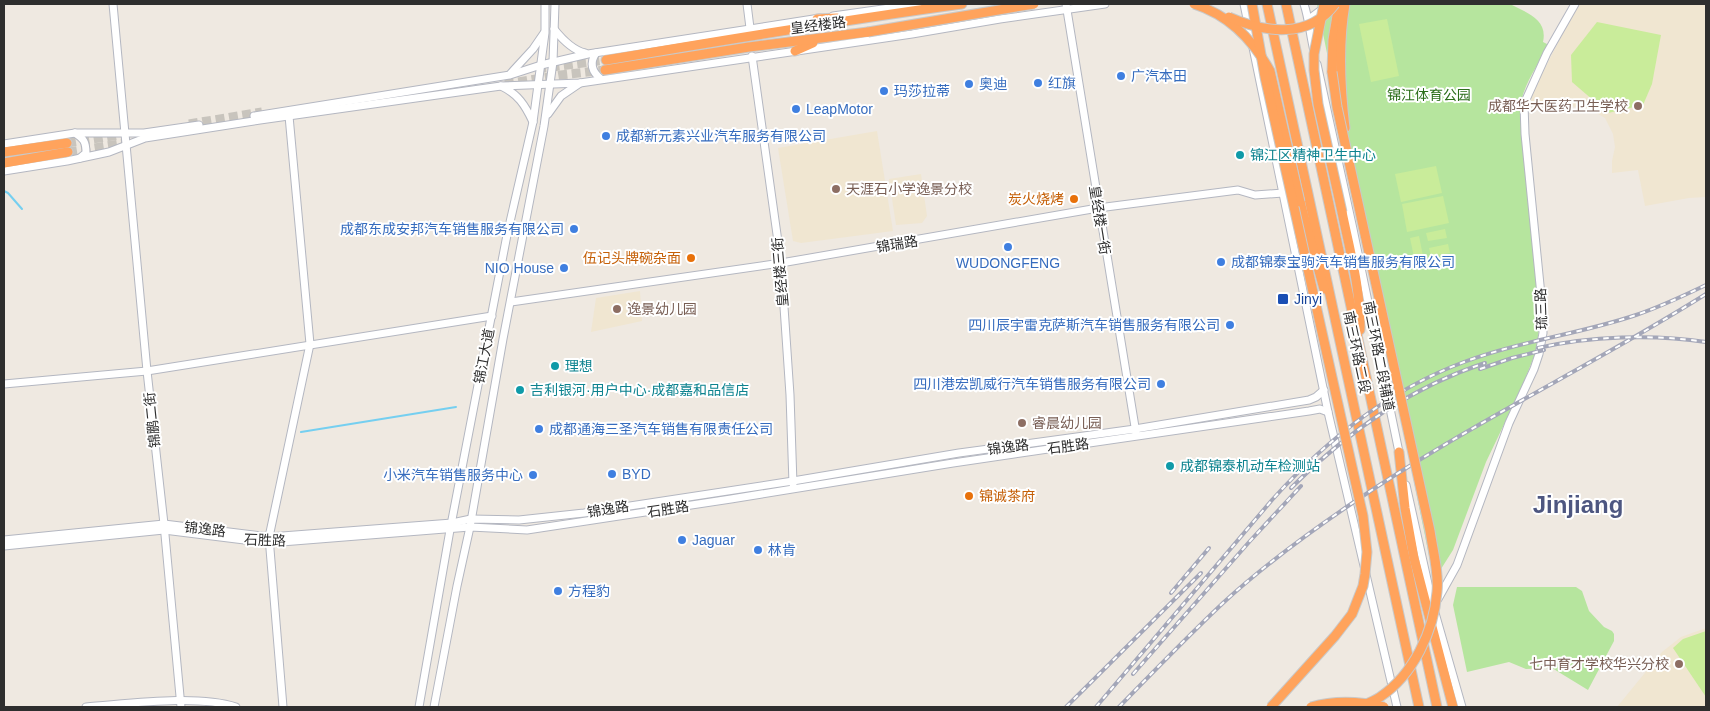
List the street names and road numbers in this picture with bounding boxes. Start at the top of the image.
street label: 皇经楼路 [789,14,847,36]
street label: 皇经楼一街 [1087,184,1113,256]
street label: 锦瑞路 [875,233,919,255]
street label: 皇经楼三街 [769,236,791,308]
street label: 琉三路 [1532,288,1550,330]
street label: 南三环路二段辅道 [1360,300,1398,412]
street label: 南三环路二段 [1340,309,1374,395]
street label: 锦江大道 [471,327,497,385]
street label: 锦鹏二街 [141,391,163,449]
street label: 石胜路 [1046,435,1090,457]
street label: 锦逸路 [986,437,1030,457]
street label: 锦逸路 [586,498,630,520]
street label: 石胜路 [646,498,690,520]
street label: 锦逸路 [183,519,227,539]
street label: 石胜路 [244,531,286,549]

